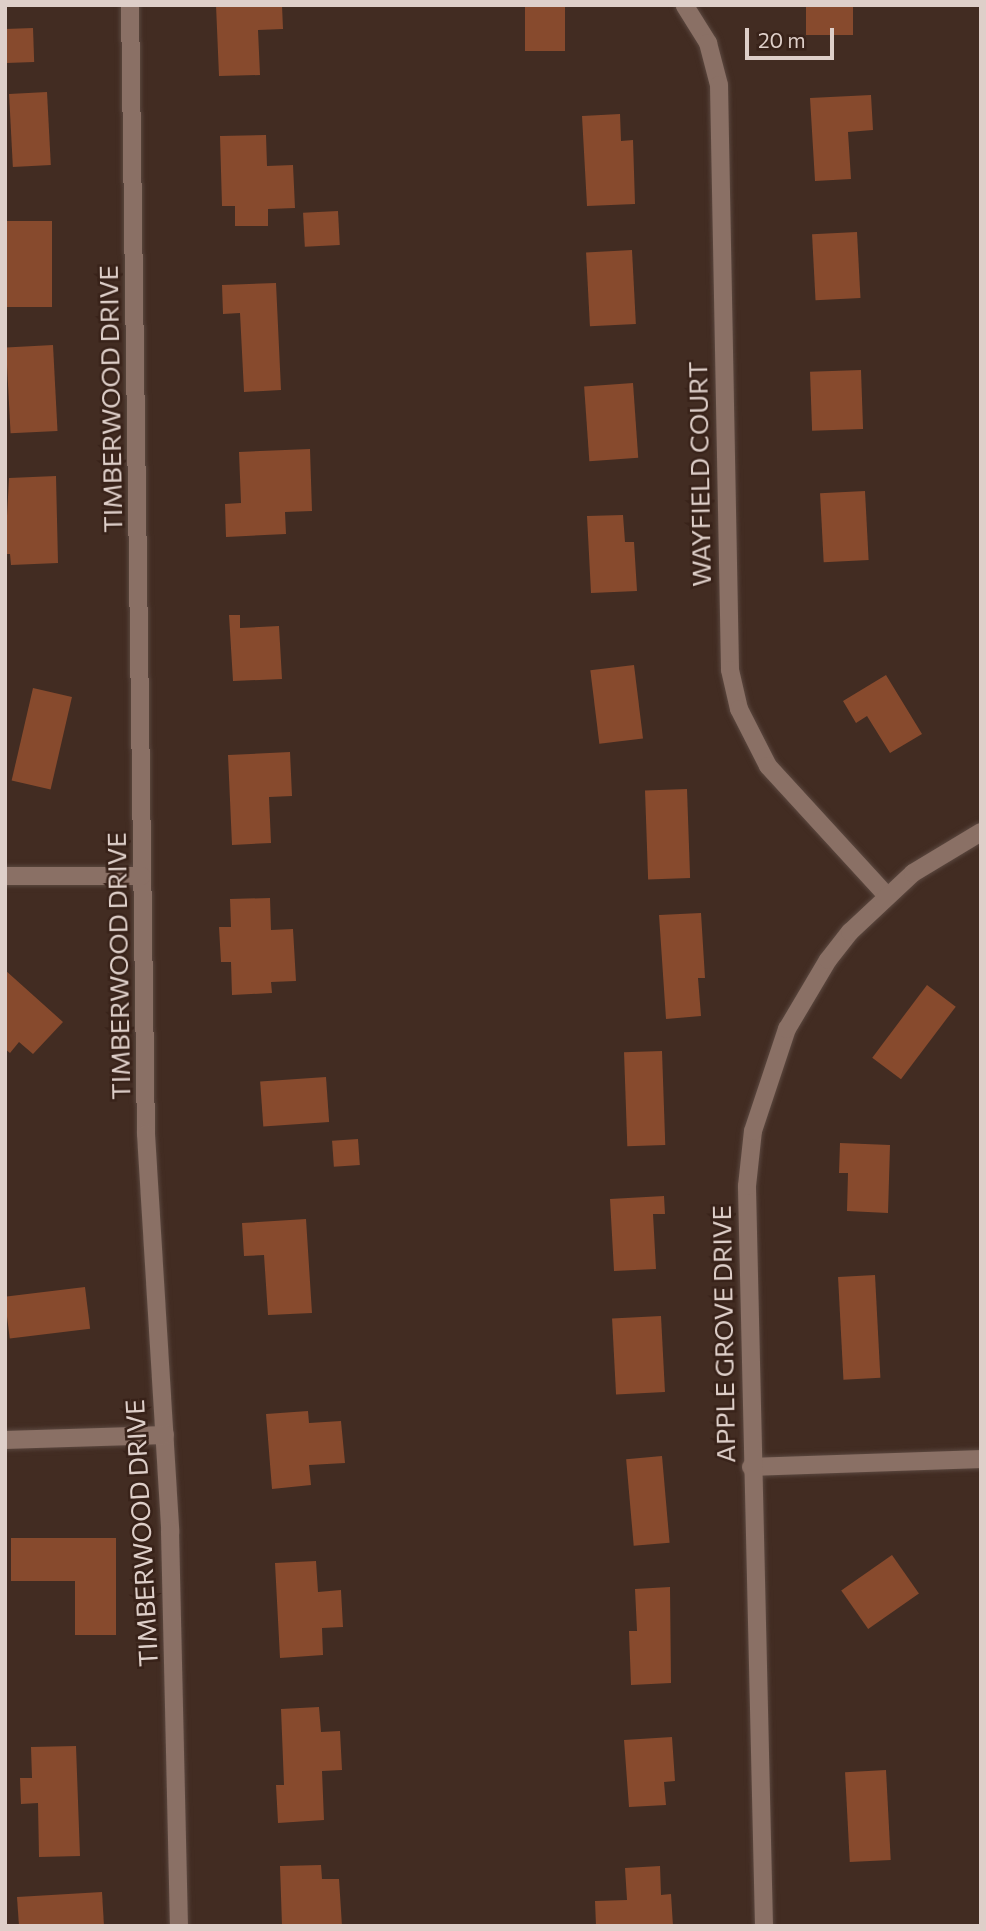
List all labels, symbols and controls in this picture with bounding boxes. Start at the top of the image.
scale bar [748,14,837,58]
text: 20 m [758,27,806,52]
street label: TIMBERWOOD DRIVE [92,265,128,533]
street label: WAYFIELD COURT [681,361,717,587]
street label: TIMBERWOOD DRIVE [100,832,136,1100]
street label: APPLE GROVE DRIVE [705,1205,741,1463]
street label: TIMBERWOOD DRIVE [118,1399,164,1667]

